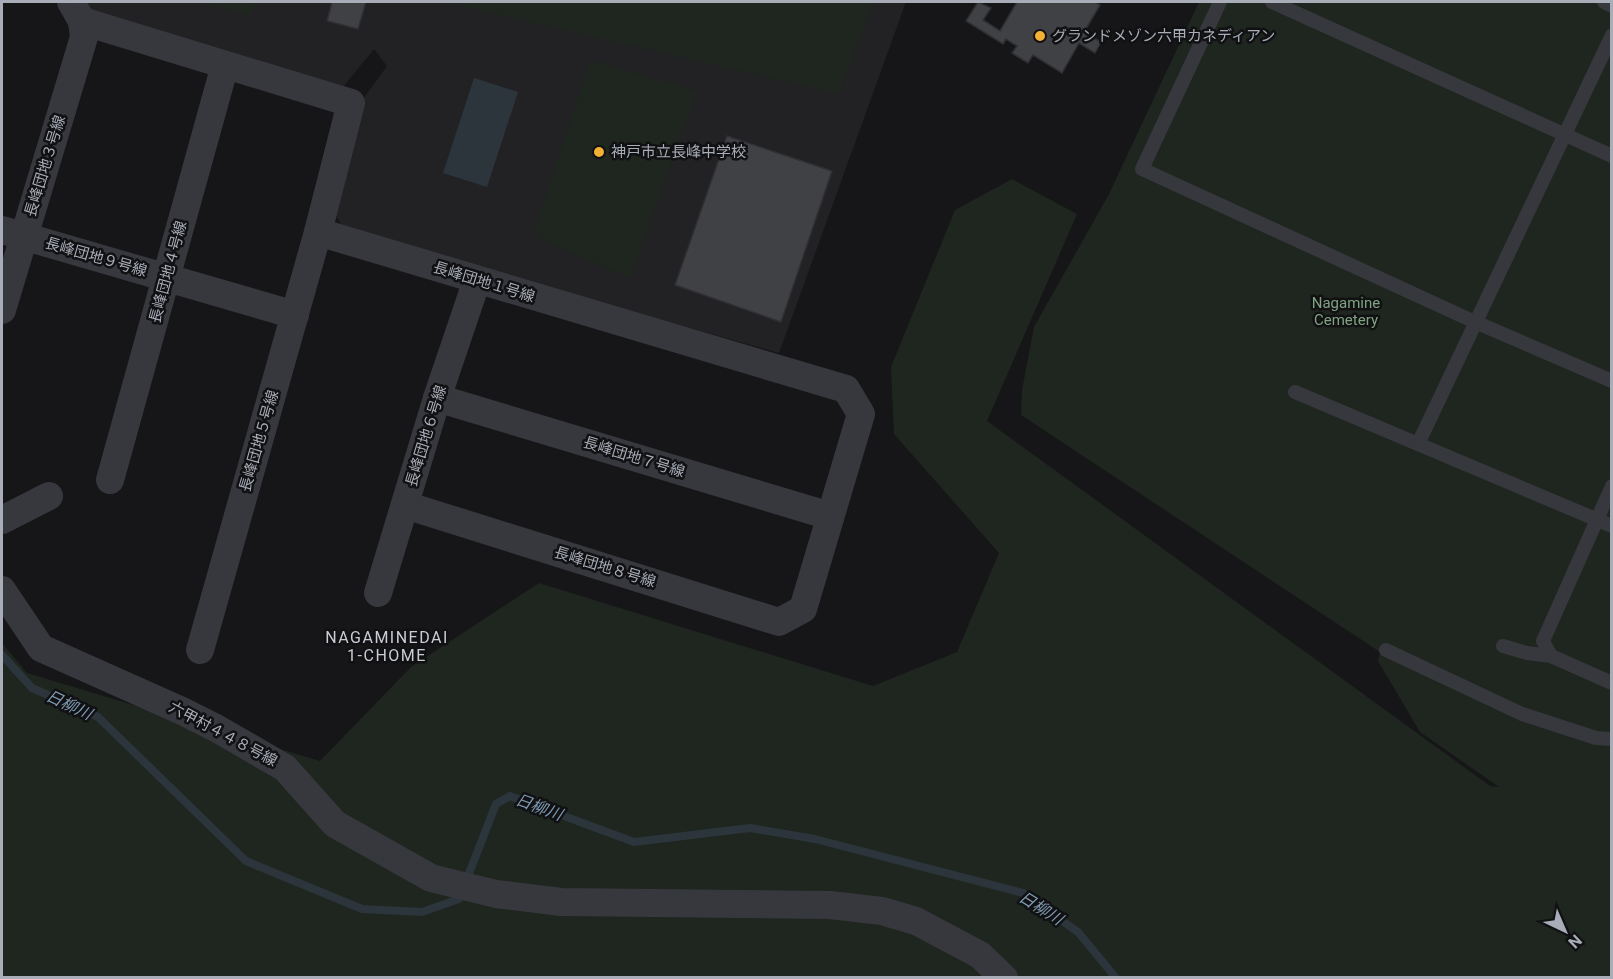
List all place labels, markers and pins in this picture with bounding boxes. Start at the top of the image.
place label: グランドメゾン六甲カネディアン [1052,27,1275,45]
marker: グランドメゾン六甲カネディアン [1033,29,1047,43]
place label: 神戸市立長峰中学校 [611,143,746,161]
marker: 神戸市立長峰中学校 [592,145,606,159]

